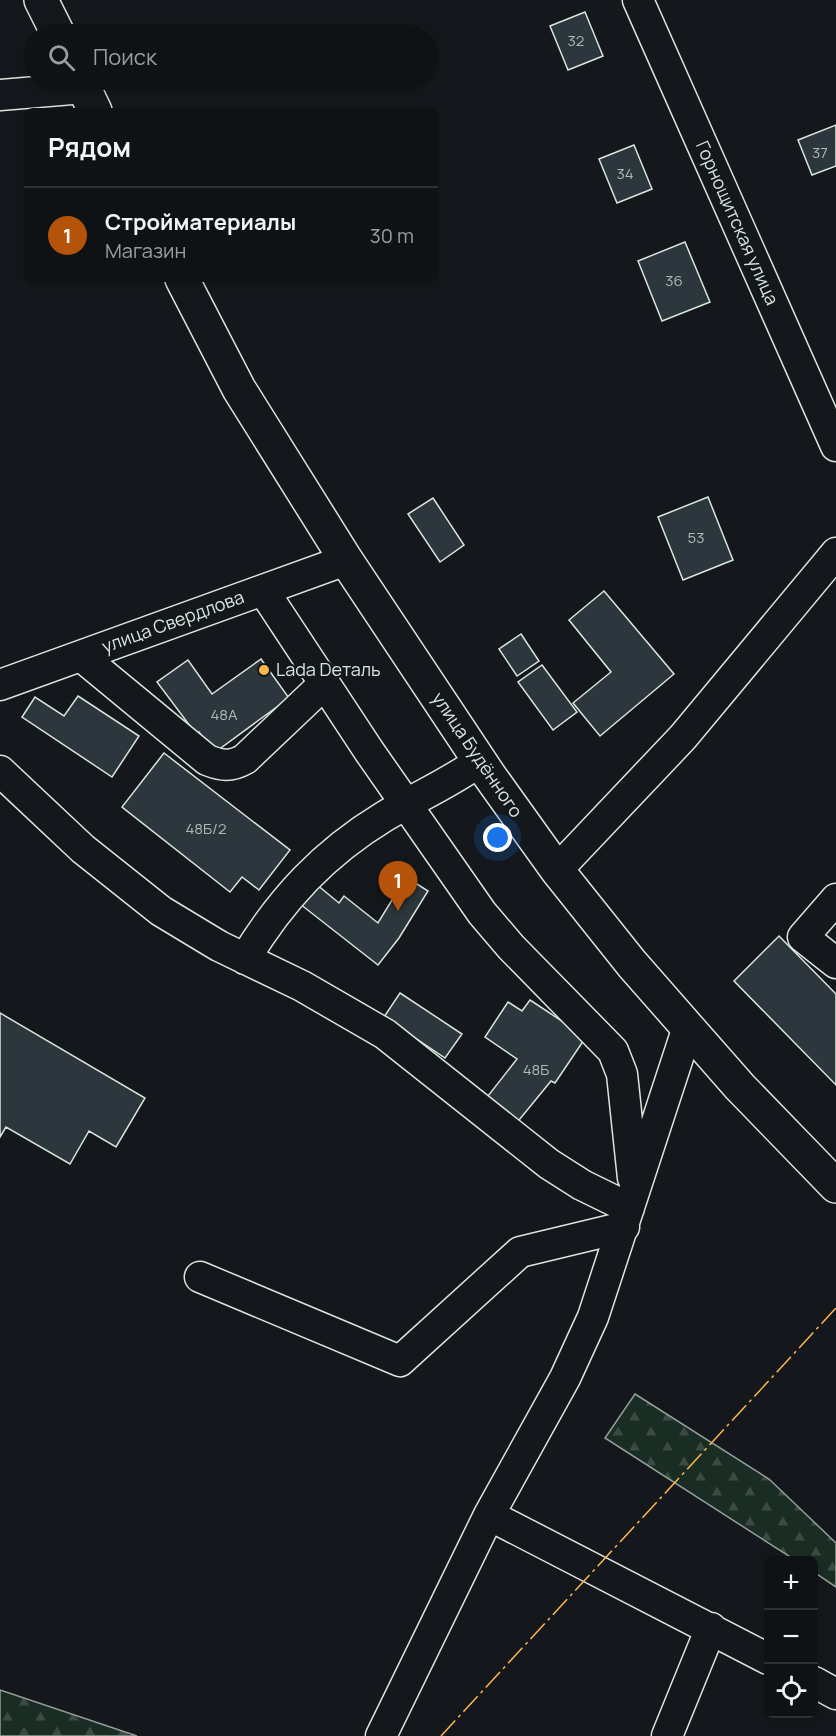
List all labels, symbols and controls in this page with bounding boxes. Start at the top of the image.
search box [24,24,438,90]
house number: 32 [568,30,584,51]
icon: search [45,41,78,74]
text: Поиск [93,42,157,72]
text: Рядом [48,129,131,165]
street label: Горнощитская улица [691,137,785,308]
house number: 37 [812,142,828,163]
house number: 34 [616,163,634,184]
text: Стройматериалы [105,207,296,237]
text: 1 [63,222,72,249]
text: 30 m [370,222,414,249]
text: Магазин [105,237,186,264]
house number: 36 [665,270,683,291]
house number: 53 [688,527,704,548]
street label: улица Свердлова [98,584,247,658]
place label: Lada Dеталь [276,657,381,681]
marker: Lada Dеталь [257,663,271,677]
street label: улица Будённого [427,687,529,822]
house number: 48А [210,704,238,725]
house number: 48Б/2 [186,818,226,839]
your location [483,823,512,852]
pin: 1 [378,862,418,911]
house number: 48Б [523,1059,549,1080]
map controls [764,1556,818,1718]
button: + [764,1556,818,1610]
button: − [764,1610,818,1664]
button: locate [764,1664,818,1718]

